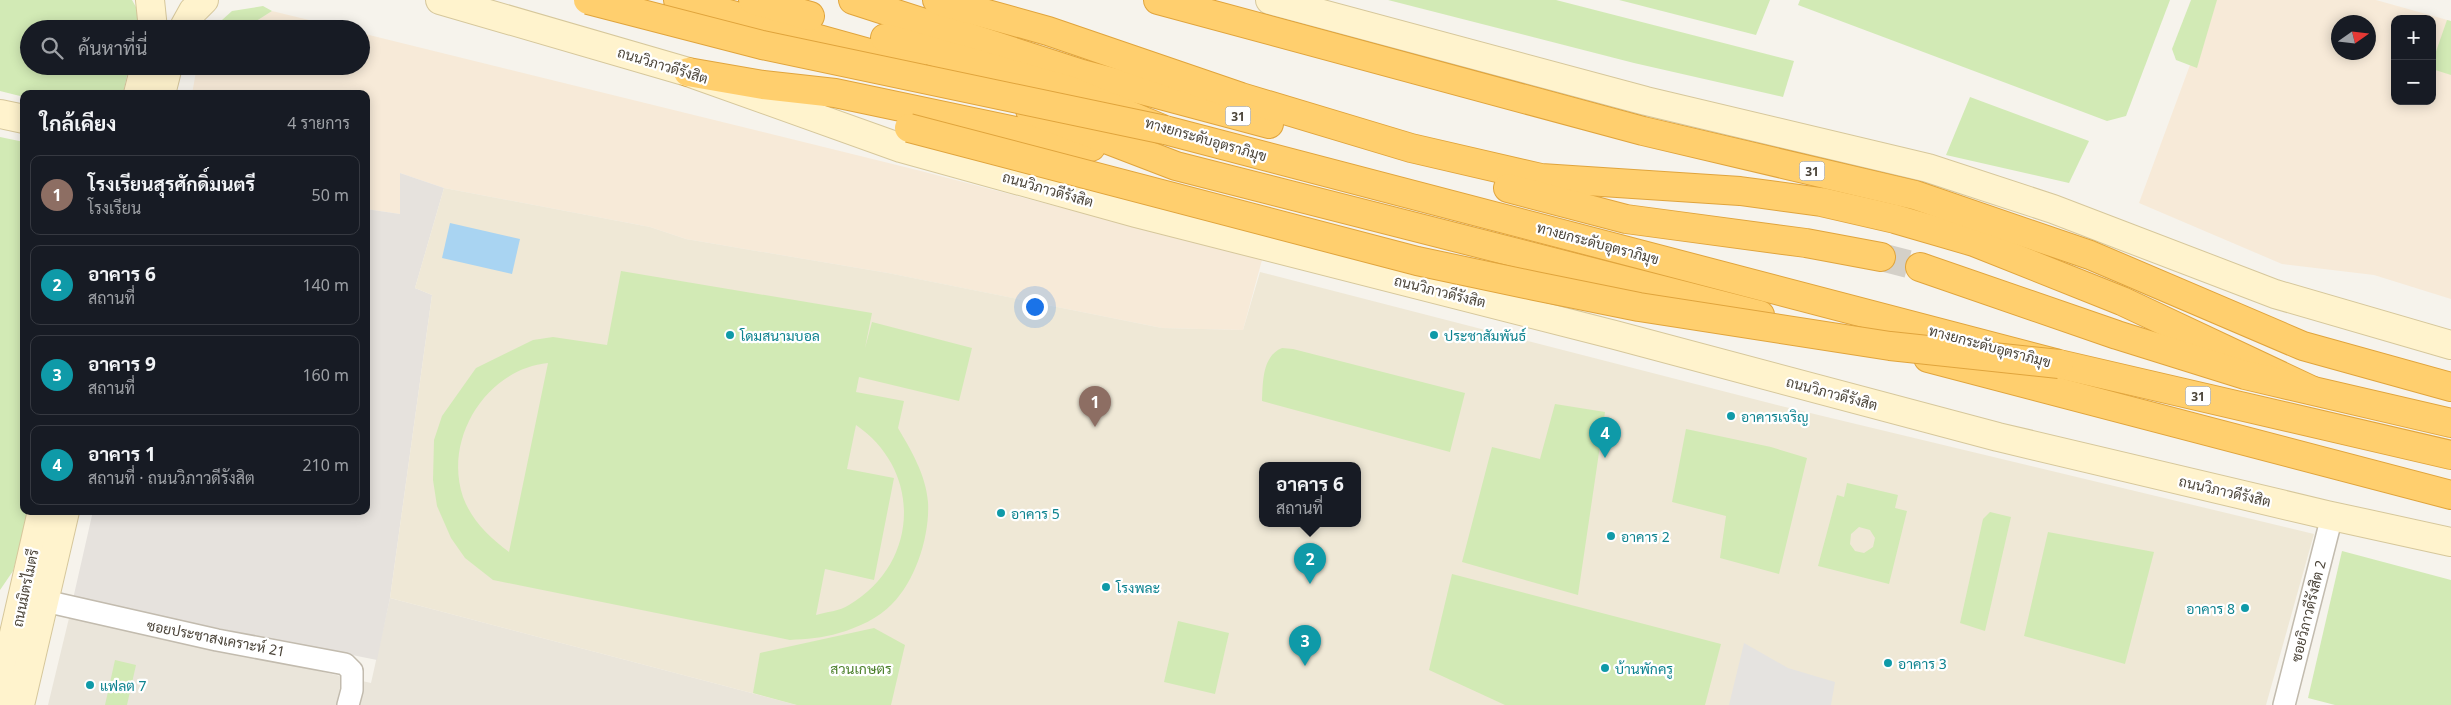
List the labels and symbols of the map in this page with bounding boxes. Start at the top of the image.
north arrow [2331,15,2376,60]
street label: ถนนวิภาวดีรังสิต [615,42,711,88]
road number: 31 [1226,106,1250,125]
street label: ทางยกระดับอุตราภิมุข [1143,113,1269,166]
road number: 31 [1800,162,1824,180]
street label: ถนนวิภาวดีรังสิต [1000,167,1096,211]
street label: ทางยกระดับอุตราภิมุข [1535,218,1661,269]
street label: ถนนวิภาวดีรังสิต [1392,270,1488,312]
your location [1022,294,1048,320]
street label: ทางยกระดับอุตราภิมุข [1927,321,2053,372]
place label: โดมสนามบอล [739,326,820,345]
place label: ประชาสัมพันธ์ [1444,326,1526,345]
marker: โดมสนามบอล [724,329,736,341]
marker: ประชาสัมพันธ์ [1428,329,1440,341]
street label: ถนนวิภาวดีรังสิต [1784,372,1880,414]
pin: 1 [1079,386,1111,427]
road number: 31 [2186,386,2210,406]
place label: อาคารเจริญ [1741,407,1809,426]
marker: อาคารเจริญ [1725,410,1737,422]
pin: 4 [1589,417,1621,458]
street label: ถนนวิภาวดีรังสิต [2177,471,2273,511]
place label: อาคาร 5 [1011,504,1060,523]
marker: อาคาร 5 [995,507,1007,519]
place label: อาคาร 2 [1621,527,1670,546]
marker: อาคาร 2 [1605,530,1617,542]
pin: 2 [1294,543,1326,584]
street label: ถนนมิตรไมตรี [7,547,43,629]
street label: ซอยวิภาวดีรังสิต 2 [2286,558,2330,664]
place label: โรงพละ [1115,578,1160,597]
marker: โรงพละ [1100,581,1112,593]
place label: อาคาร 8 [2186,599,2235,618]
marker: อาคาร 8 [2239,602,2251,614]
street label: ซอยประชาสงเคราะห์ 21 [145,615,287,661]
pin: 3 [1289,625,1321,666]
place label: อาคาร 3 [1898,654,1947,673]
marker: อาคาร 3 [1882,657,1894,669]
park label: สวนเกษตร [830,659,892,678]
place label: บ้านพักครู [1615,659,1673,679]
marker: บ้านพักครู [1599,662,1611,674]
place label: แฟลต 7 [100,676,146,695]
marker: แฟลต 7 [84,679,96,691]

